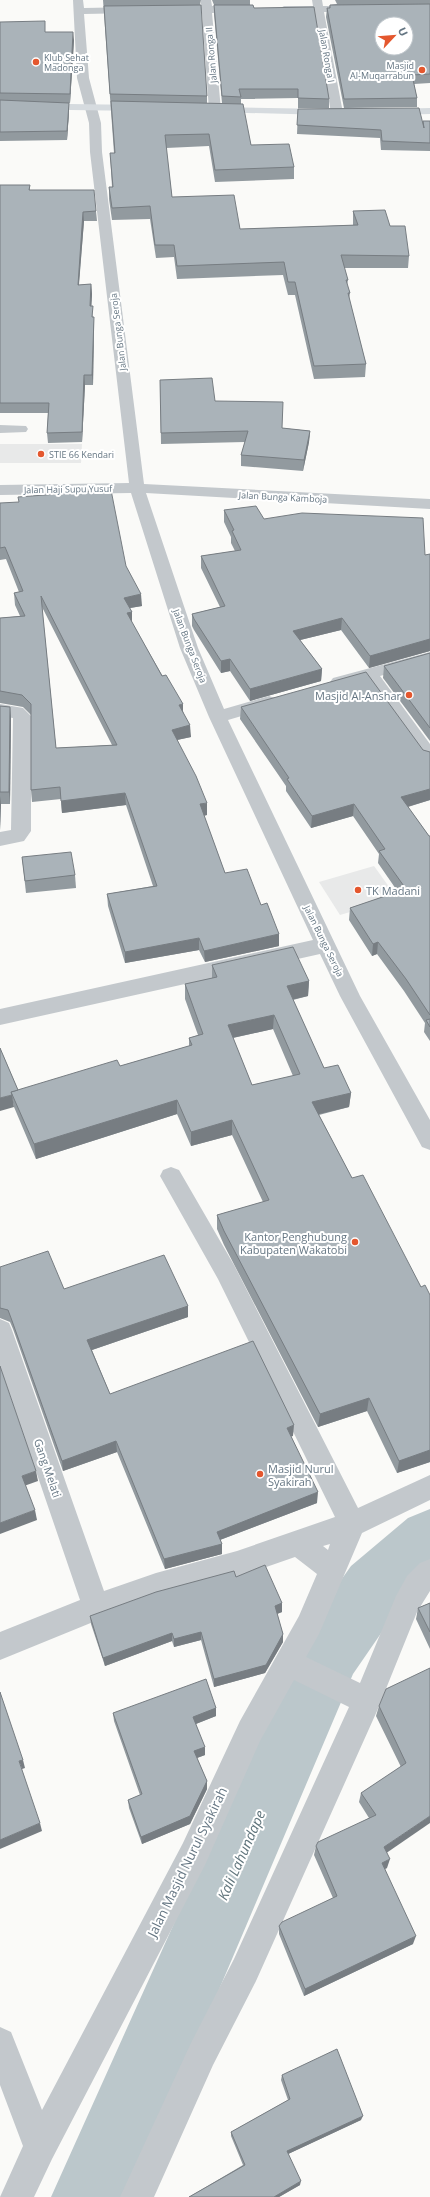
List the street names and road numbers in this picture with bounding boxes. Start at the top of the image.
street label: Jalan Ronga II [202,26,220,85]
street label: Jalan Ronga I [316,27,338,84]
street label: Jalan Bunga Seroja [107,293,129,372]
street label: Jalan Haji Supu Yusuf [23,482,113,496]
street label: Jalan Bunga Kamboja [237,488,328,506]
street label: Jalan Bunga Seroja [170,606,210,685]
street label: Jalan Bunga Seroja [301,902,347,979]
street label: Gang Melati [31,1437,65,1499]
street label: Jalan Masjid Nurul Syakirah [142,1784,231,1942]

